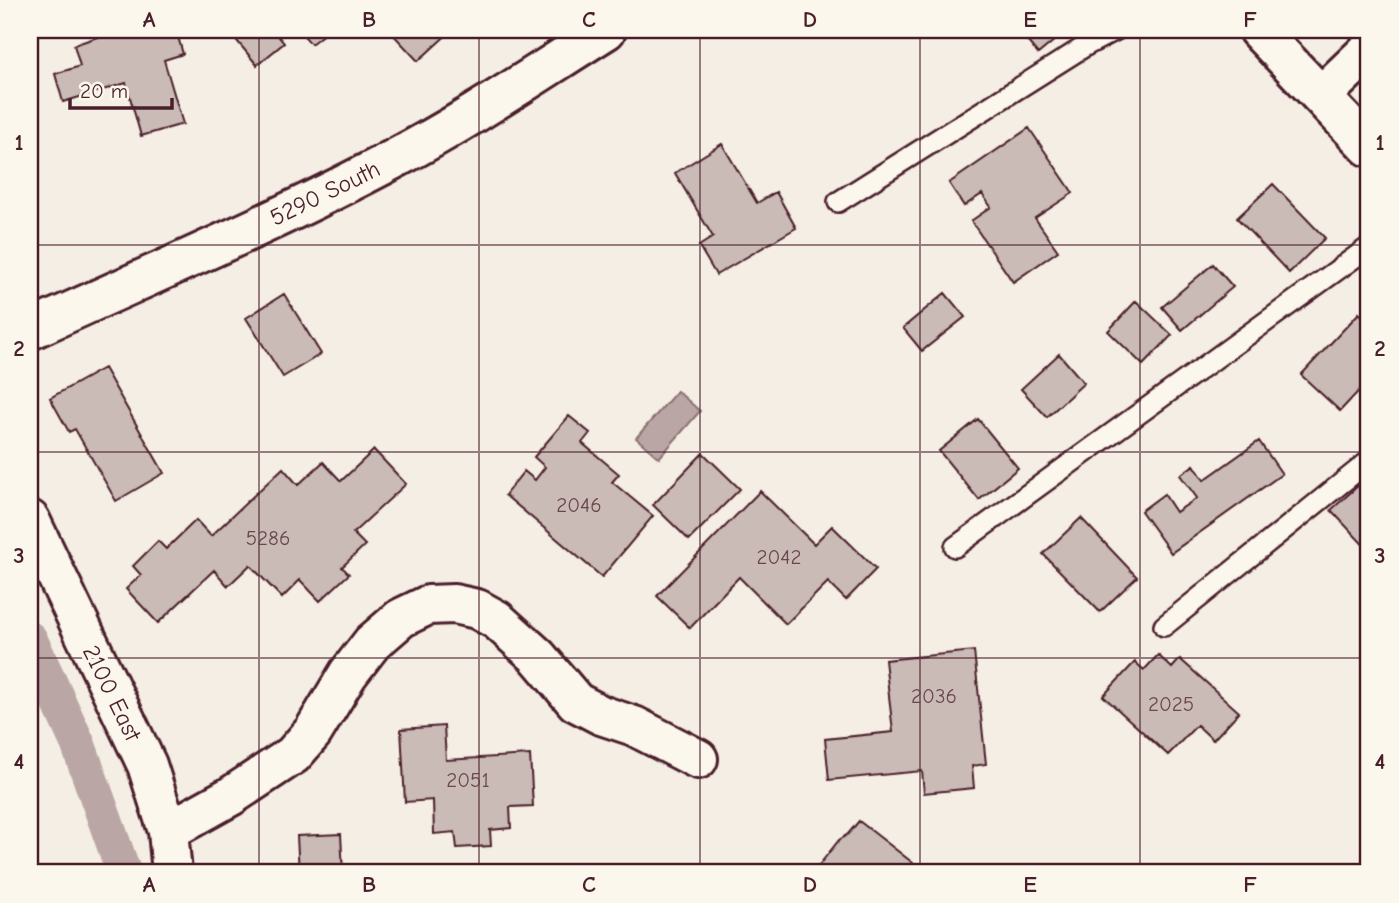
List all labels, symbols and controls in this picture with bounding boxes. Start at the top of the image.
text: A [143,6,156,33]
text: B [362,6,376,33]
text: C [582,6,596,33]
text: D [803,6,817,33]
text: E [1023,6,1037,33]
text: F [1243,6,1257,33]
scale bar [70,66,172,110]
text: 20 m [80,79,128,103]
text: 1 [14,129,24,156]
text: 1 [1375,129,1385,156]
street label: 5290 South [265,154,385,232]
text: 2 [13,335,25,362]
text: 2 [1374,335,1386,362]
house number: 2046 [556,493,602,517]
house number: 5286 [246,526,290,550]
text: 3 [13,542,25,569]
text: 3 [1374,542,1386,569]
house number: 2042 [757,545,801,569]
street label: 2100 East [77,641,148,746]
house number: 2036 [911,684,957,708]
house number: 2025 [1148,692,1194,716]
text: 4 [14,748,25,775]
text: 4 [1375,748,1386,775]
house number: 2051 [446,768,490,792]
text: A [143,871,156,898]
text: B [362,871,376,898]
text: C [582,871,596,898]
text: D [803,871,817,898]
text: E [1023,871,1037,898]
text: F [1243,871,1257,898]

